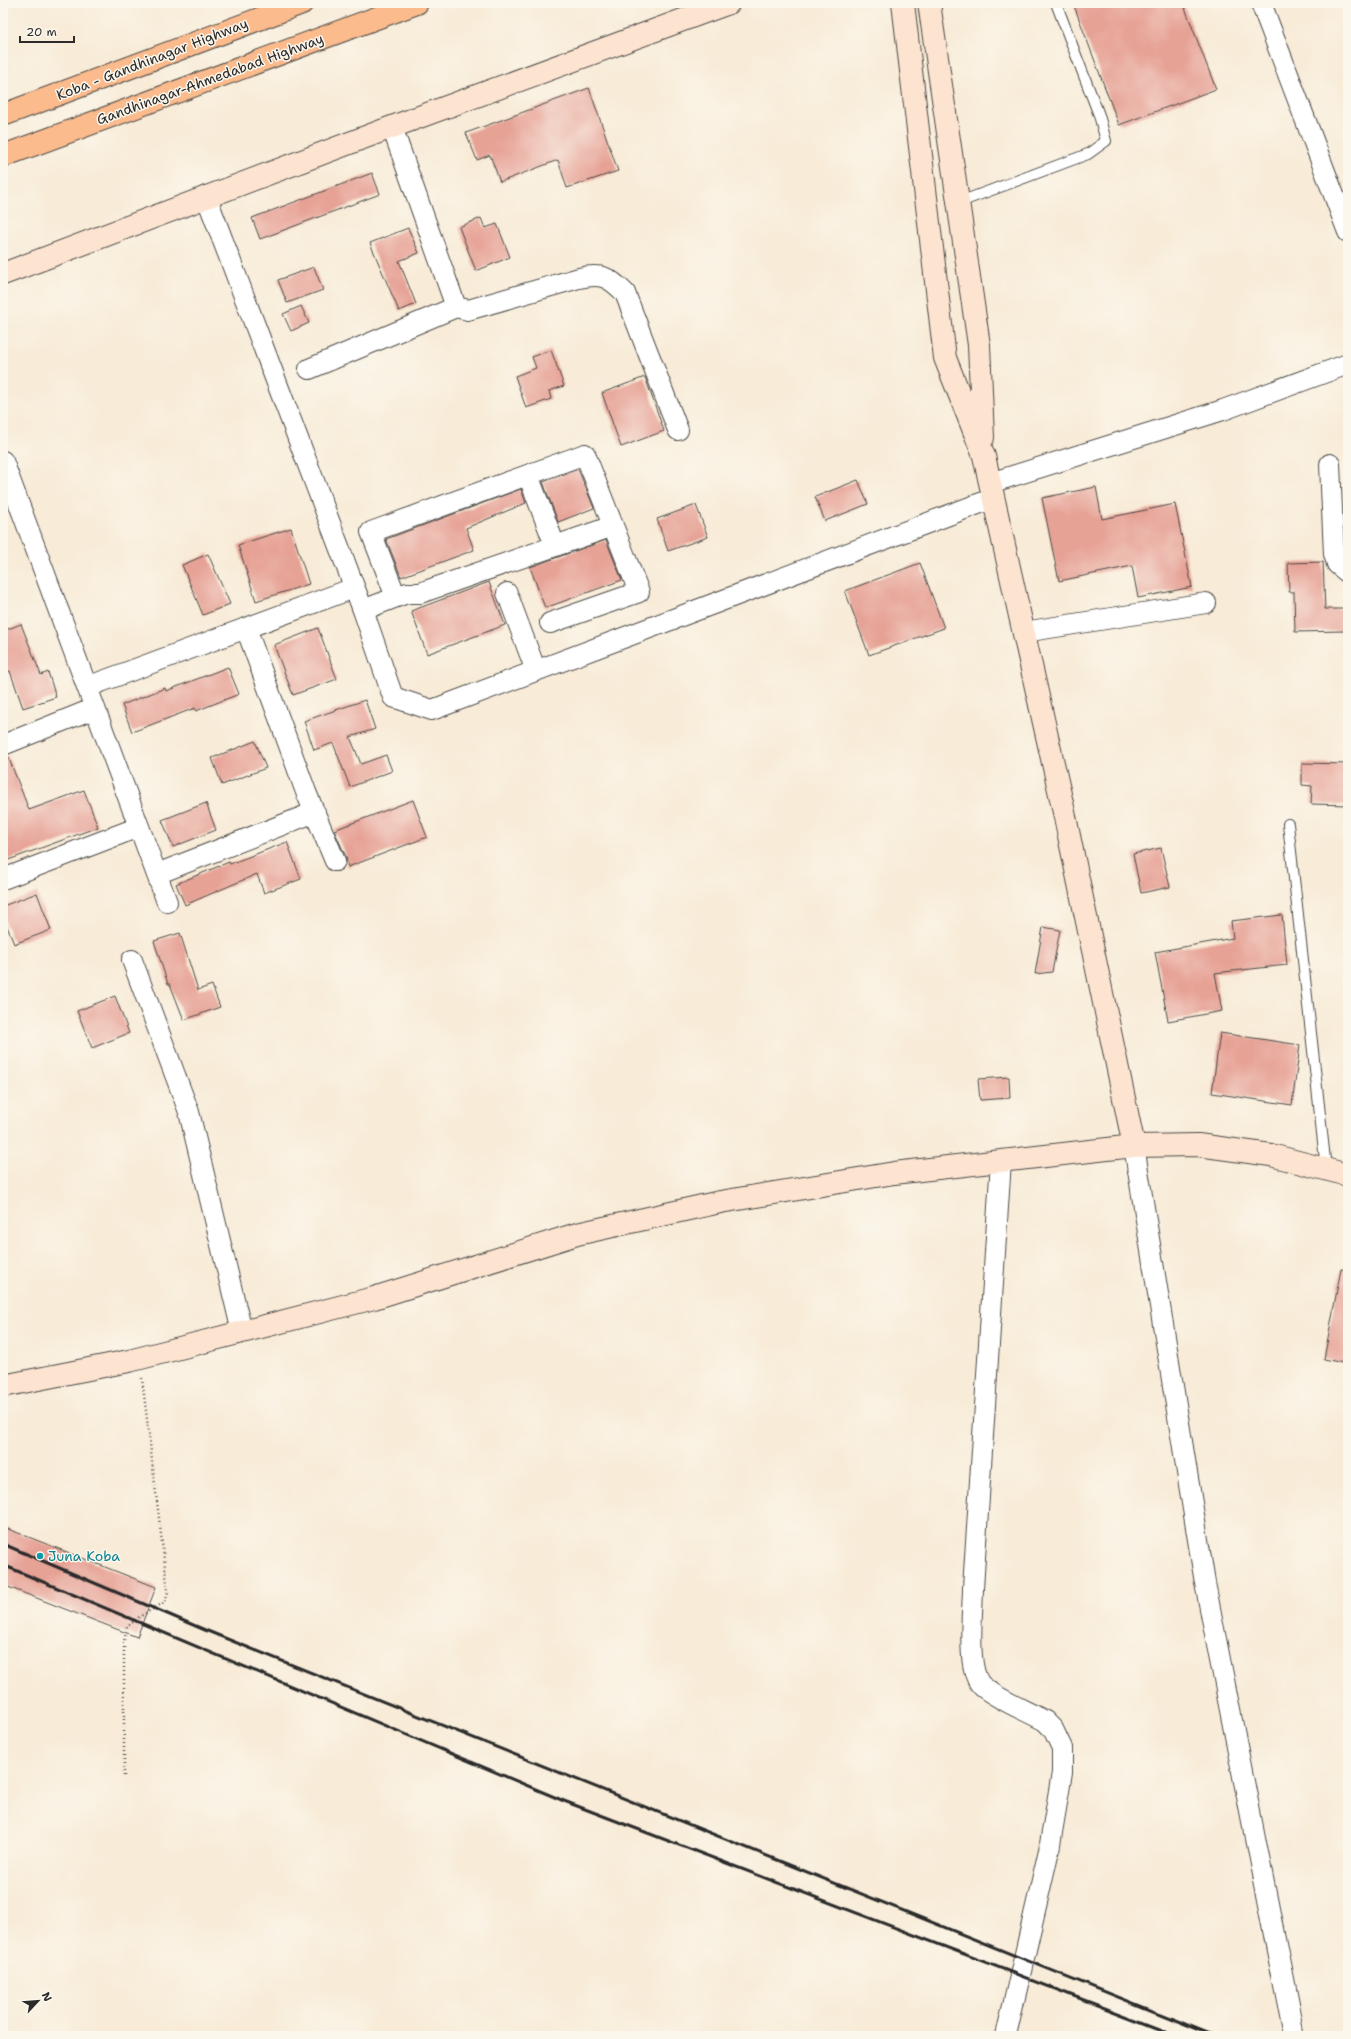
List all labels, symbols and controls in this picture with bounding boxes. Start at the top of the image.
street label: Koba - Gandhinagar Highway [54,14,250,104]
scale bar [20,18,74,44]
text: 20 m [26,24,57,40]
street label: Gandhinagar-Ahmedabad Highway [94,29,326,129]
place label: Juna Koba [48,1547,120,1565]
marker: Juna Koba [35,1551,45,1561]
north arrow [18,1981,58,2021]
text: N [38,1990,55,2004]

